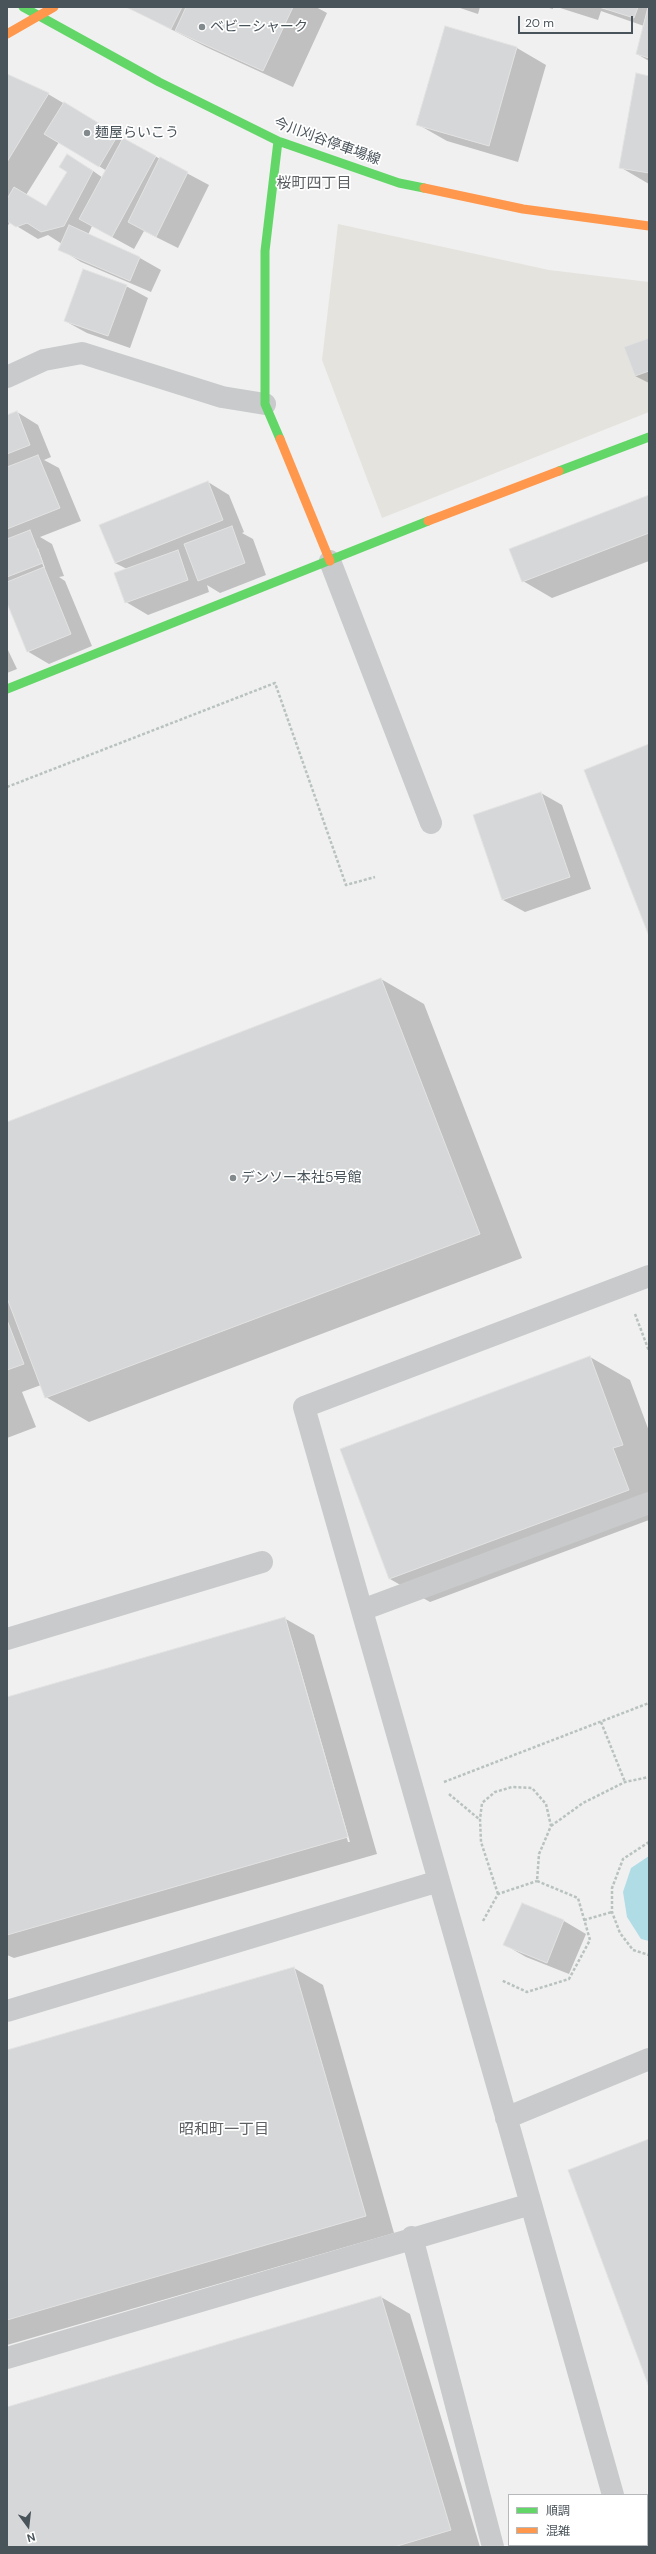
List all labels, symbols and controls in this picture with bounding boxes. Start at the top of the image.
scale bar [520,8,635,34]
text: 20 m [525,15,554,31]
place label: ベビーシャーク [210,19,308,35]
marker: ベビーシャーク [197,22,207,32]
street label: 今川刈谷停車場線 [272,115,382,169]
place label: 麺屋らいこう [95,125,179,141]
marker: 麺屋らいこう [82,128,92,138]
district label: 桜町四丁目 [277,175,351,193]
place label: デンソー本社5号館 [241,1170,362,1186]
marker: デンソー本社5号館 [228,1173,238,1183]
district label: 昭和町一丁目 [179,2121,269,2139]
legend [508,2494,648,2546]
text: 順調 [546,2503,570,2519]
north arrow [8,2506,48,2546]
text: 混雑 [546,2523,570,2539]
text: N [25,2530,37,2545]

